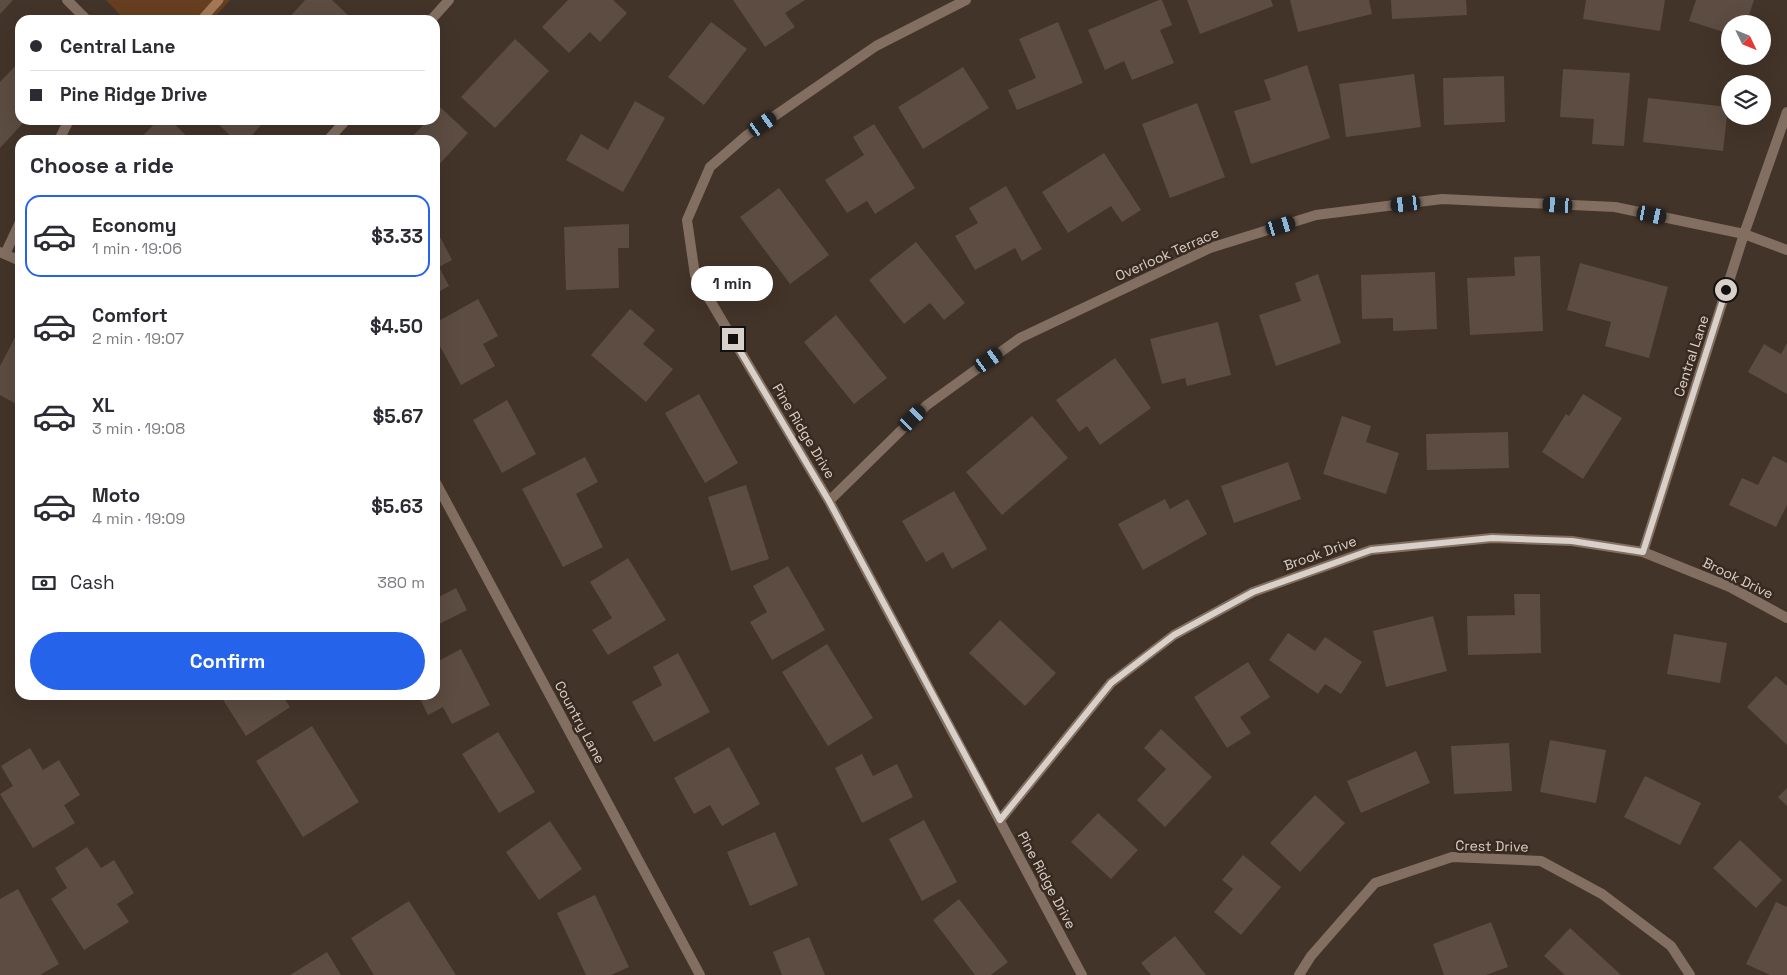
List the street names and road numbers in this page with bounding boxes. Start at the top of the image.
street label: Overlook Terrace [1112,223,1222,285]
street label: Central Lane [1669,313,1713,399]
street label: Pine Ridge Drive [768,380,840,482]
street label: Brook Drive [1281,532,1359,574]
street label: Brook Drive [1700,553,1776,603]
street label: Country Lane [551,678,609,766]
street label: Pine Ridge Drive [1014,828,1080,932]
street label: Crest Drive [1455,836,1529,856]

